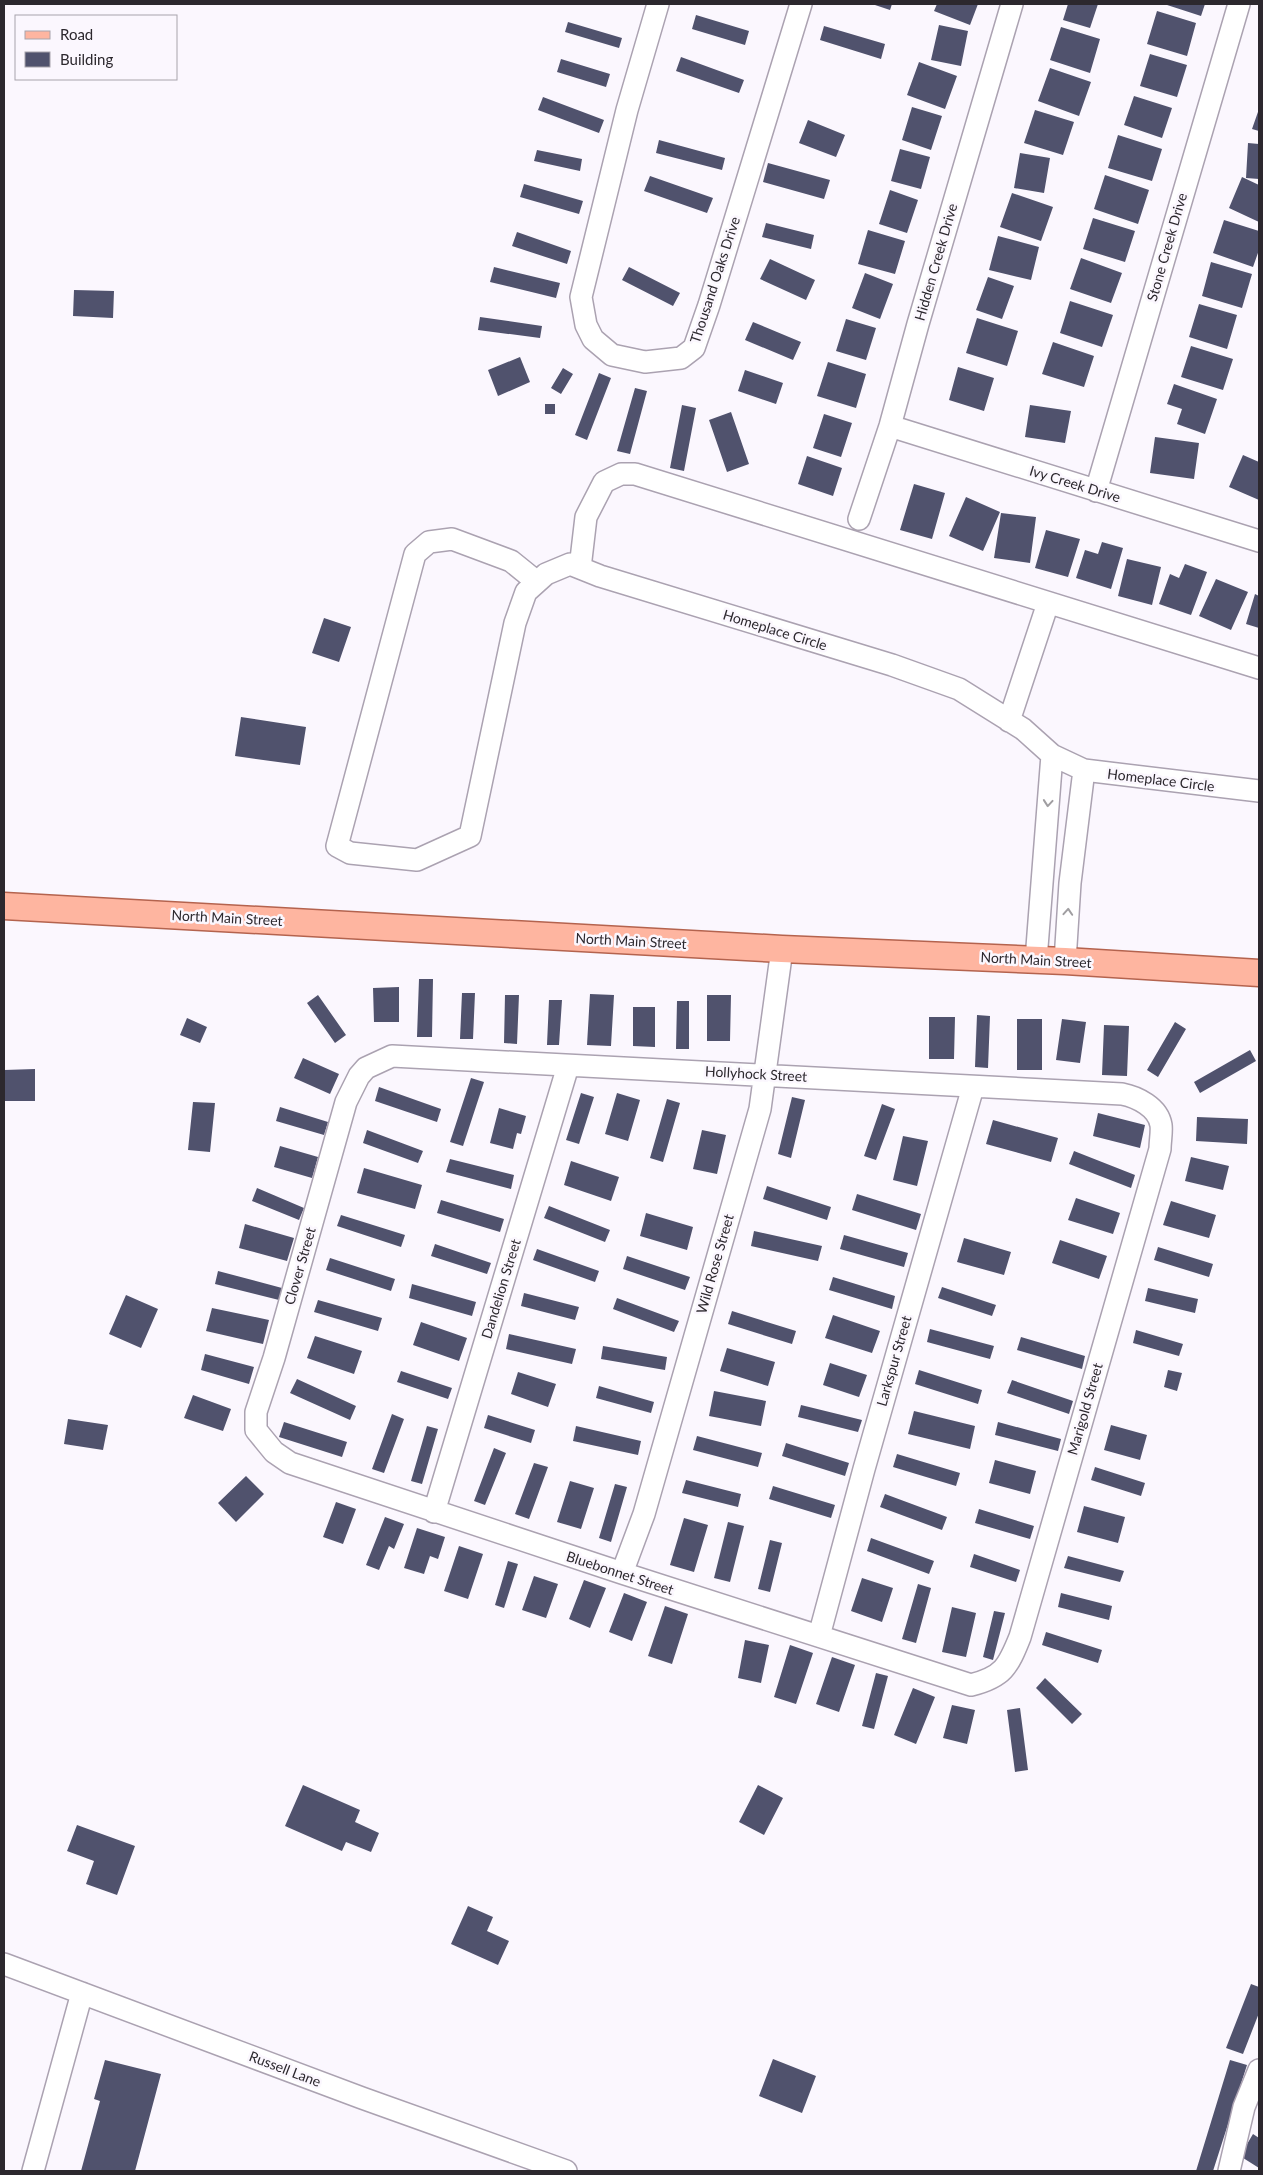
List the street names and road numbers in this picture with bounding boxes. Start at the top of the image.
street label: Stone Creek Drive [1143,191,1190,303]
street label: Hidden Creek Drive [911,201,960,323]
street label: Thousand Oaks Drive [686,214,743,345]
street label: Ivy Creek Drive [1028,462,1123,505]
street label: Homeplace Circle [721,606,829,653]
street label: Homeplace Circle [1106,764,1216,795]
street label: North Main Street [171,906,283,929]
street label: North Main Street [575,929,687,952]
street label: North Main Street [980,948,1092,971]
street label: Hollyhock Street [705,1062,808,1085]
street label: Wild Rose Street [692,1212,737,1316]
street label: Clover Street [280,1225,319,1307]
street label: Dandelion Street [477,1237,524,1341]
street label: Larkspur Street [872,1314,915,1408]
street label: Marigold Street [1063,1361,1106,1457]
street label: Bluebonnet Street [564,1547,676,1598]
street label: Russell Lane [247,2047,323,2090]

